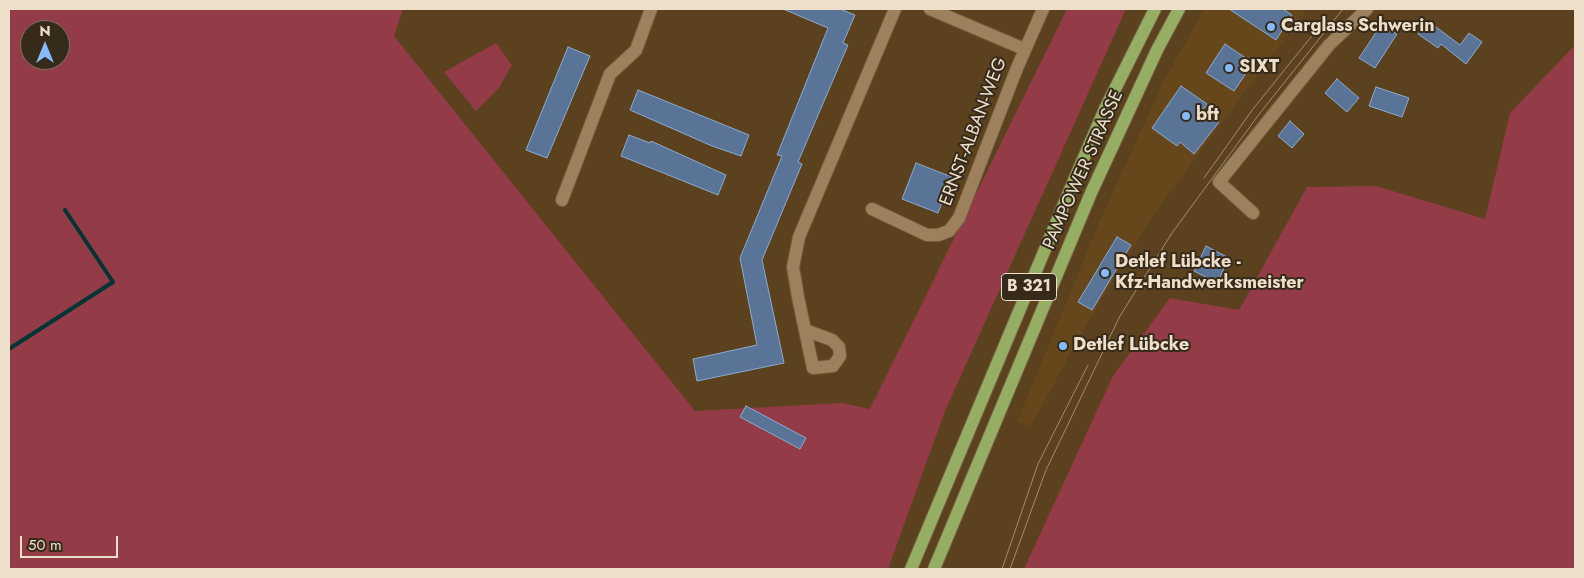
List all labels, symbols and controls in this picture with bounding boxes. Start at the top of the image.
place label: Carglass Schwerin [1281,16,1435,38]
north arrow [20,20,70,70]
text: N [39,21,51,41]
marker: Carglass Schwerin [1265,21,1277,33]
street label: ERNST-ALBAN-WEG [936,55,1012,209]
place label: SIXT [1239,57,1279,79]
marker: SIXT [1223,62,1235,74]
street label: PAMPOWER STRASSE [1039,87,1129,253]
place label: bft [1196,105,1219,127]
marker: bft [1180,110,1192,122]
place label: Detlef Lübcke - Kfz-Handwerksmeister [1115,252,1304,294]
marker: Detlef Lübcke - Kfz-Handwerksmeister [1099,267,1111,279]
road number: B 321 [1002,274,1056,300]
place label: Detlef Lübcke [1073,335,1189,357]
marker: Detlef Lübcke [1057,340,1069,352]
scale bar [22,526,120,558]
text: 50 m [28,534,62,556]

